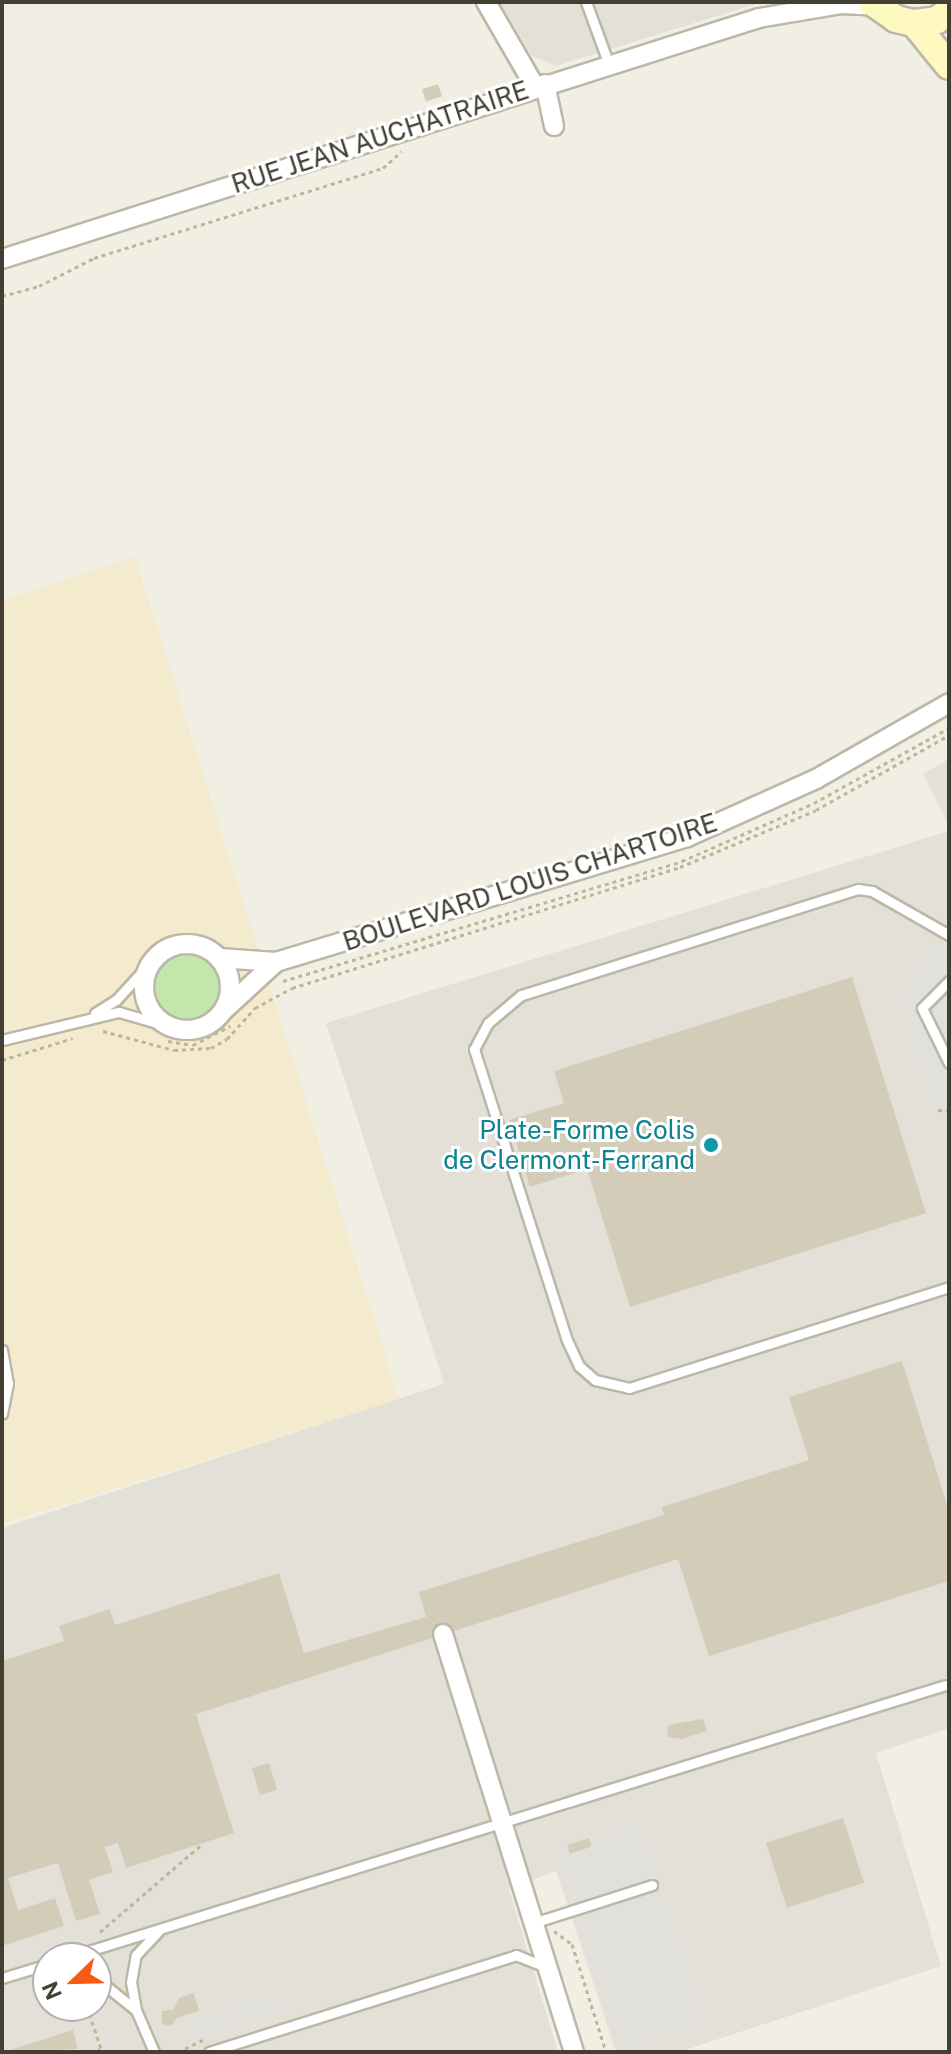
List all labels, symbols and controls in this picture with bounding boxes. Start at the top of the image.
street label: RUE JEAN AUCHATRAIRE [227,74,533,200]
street label: BOULEVARD LOUIS CHARTOIRE [339,807,721,957]
place label: Plate-Forme Colis de Clermont-Ferrand [443,1114,695,1176]
marker: Plate-Forme Colis de Clermont-Ferrand [702,1136,720,1154]
north arrow [32,1942,112,2022]
text: N [36,1978,67,2004]

